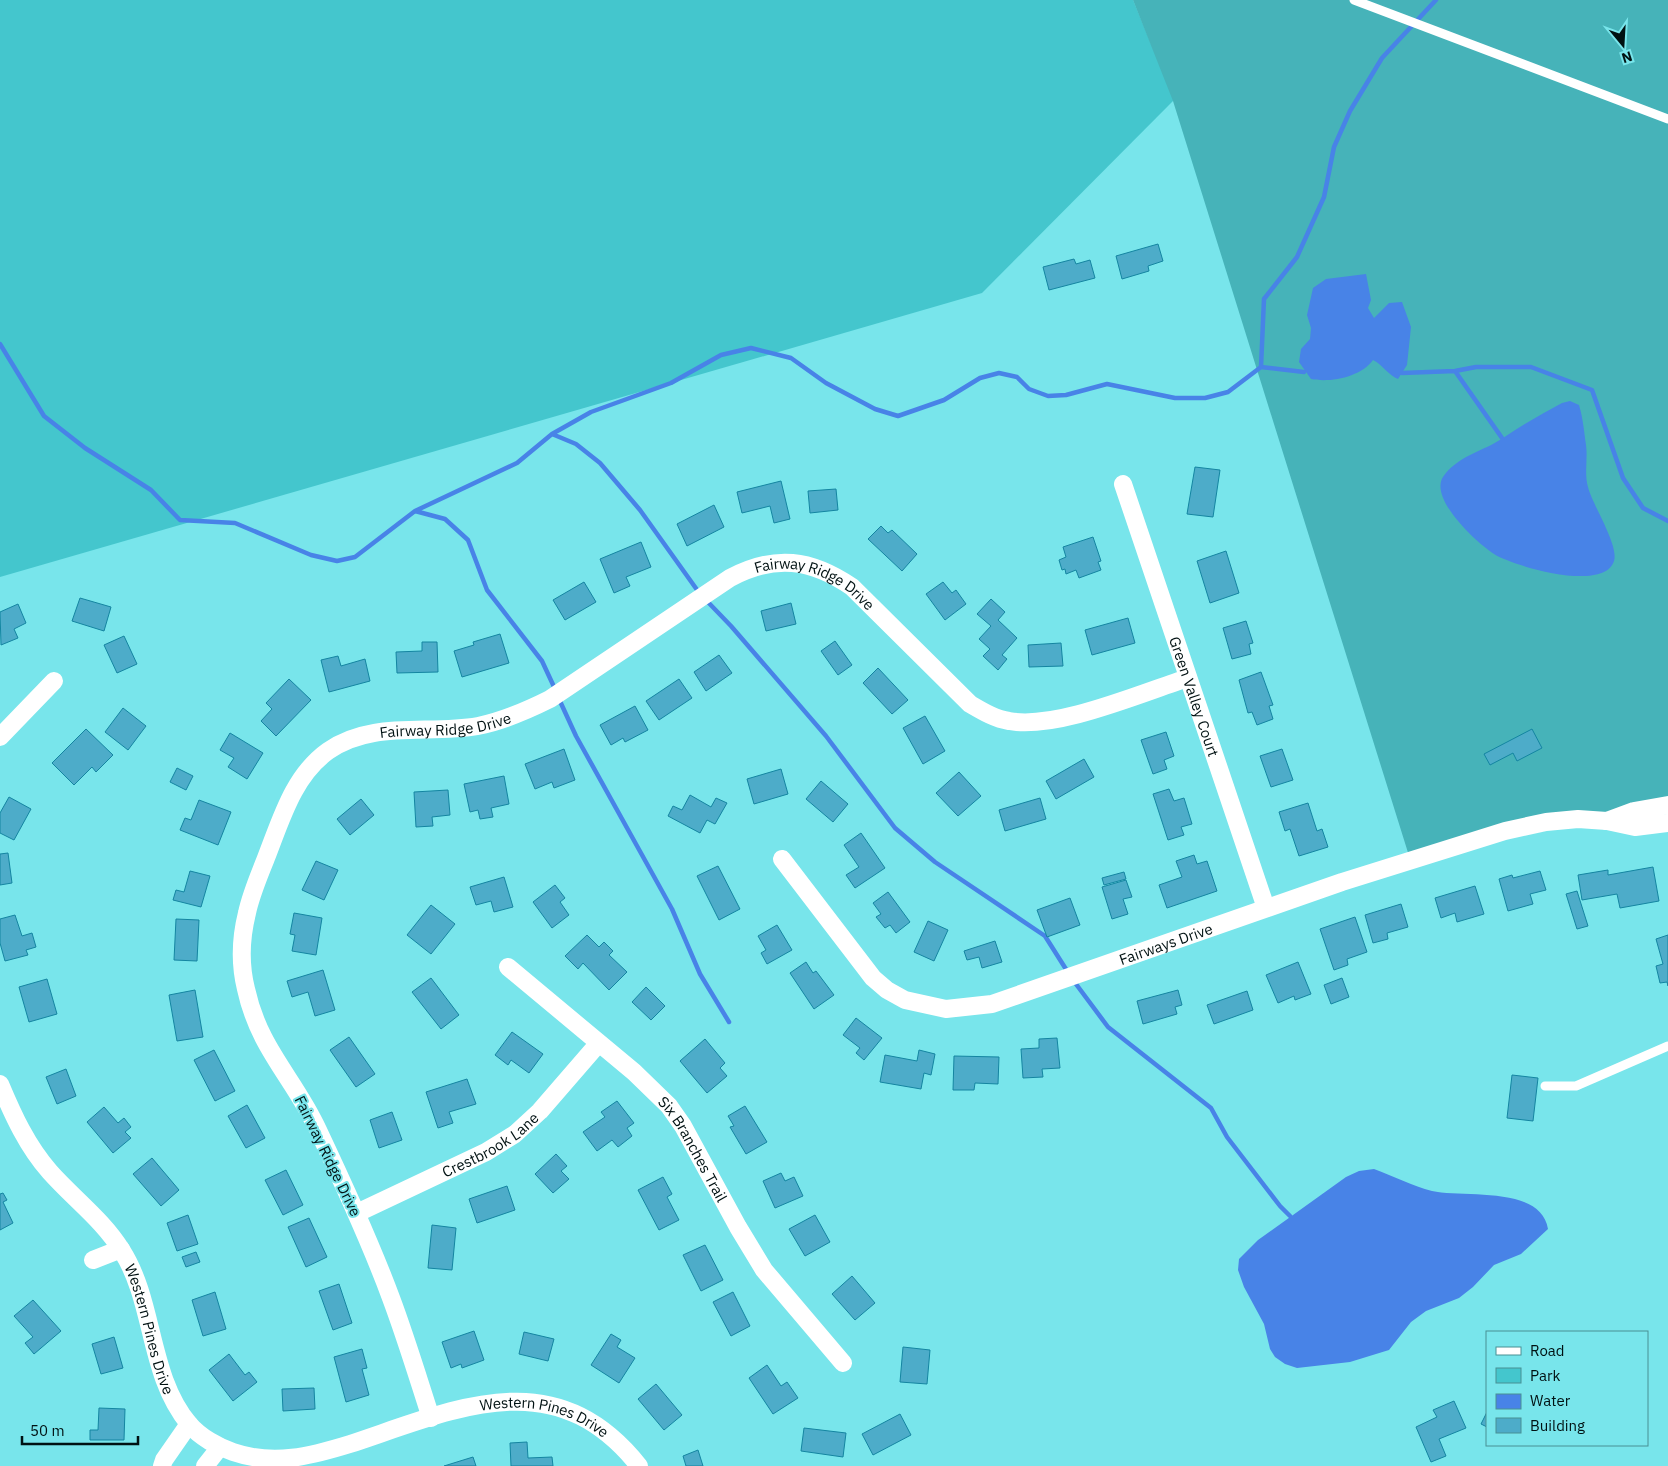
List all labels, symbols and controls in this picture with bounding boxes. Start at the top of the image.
north arrow [1598,20,1648,70]
text: N [1619,47,1635,67]
street label: Fairway Ridge Drive [752,553,879,614]
street label: Green Valley Court [1166,634,1224,759]
street label: Fairway Ridge Drive [379,708,513,741]
street label: Fairways Drive [1116,918,1215,969]
street label: Six Branches Trail [655,1092,732,1205]
street label: Fairway Ridge Drive [291,1093,365,1219]
street label: Crestbrook Lane [439,1108,542,1181]
street label: Western Pines Drive [121,1261,179,1397]
legend [1486,1331,1648,1446]
text: Road [1530,1341,1565,1360]
text: Park [1530,1366,1560,1385]
text: Water [1530,1391,1571,1410]
street label: Western Pines Drive [478,1392,613,1441]
scale bar [22,1414,139,1446]
text: Building [1530,1416,1585,1435]
text: 50 m [30,1421,65,1440]

